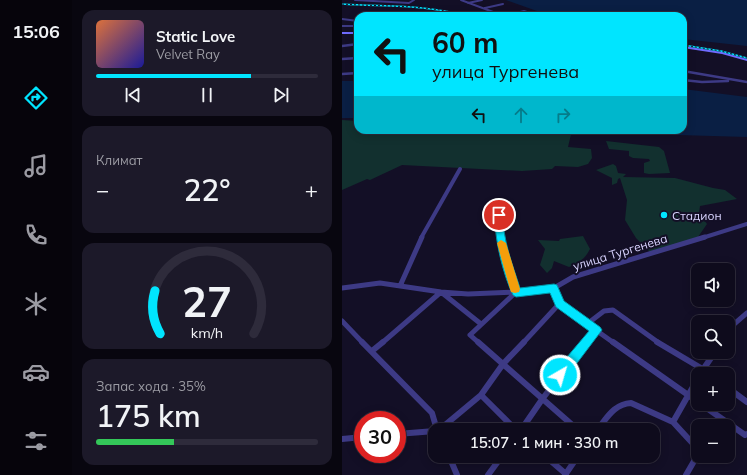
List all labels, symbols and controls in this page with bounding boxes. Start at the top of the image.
text: 15:06 [12,20,60,43]
text: 60 m [432,25,498,60]
text: Static Love [156,27,235,46]
icon: left [366,28,418,80]
text: Velvet Ray [156,46,220,62]
text: улица Тургенева [432,60,579,83]
icon: directions [22,84,50,112]
icon: previous [122,84,144,106]
icon: pause [196,84,218,106]
icon: next [270,84,292,106]
icon: left [468,104,490,126]
icon: ahead [510,104,532,126]
icon: right [552,104,574,126]
icon: music [22,152,50,180]
text: Климат [96,152,143,168]
text: 22° [183,171,231,209]
text: − [96,176,109,204]
text: + [305,176,318,204]
pin [482,198,516,232]
icon: arrive [488,204,510,226]
place label: Стадион [672,208,722,223]
marker: Стадион [659,210,669,220]
icon: phone [22,221,50,249]
street label: улица Тургенева [571,230,669,274]
map controls [691,263,735,463]
button: sound [691,263,735,307]
text: 27 [182,274,232,326]
icon: climate [22,290,50,318]
button: search [691,315,735,359]
text: km/h [191,323,223,341]
position arrow [539,354,581,396]
icon: car [22,358,50,386]
button: + [691,367,735,411]
text: Запас хода · 35% [96,378,206,394]
text: 175 km [96,397,201,435]
speed limit sign: 30 [354,411,406,463]
button: − [691,419,735,463]
icon: filters [22,427,50,455]
text: 15:07 · 1 мин · 330 m [470,433,618,452]

